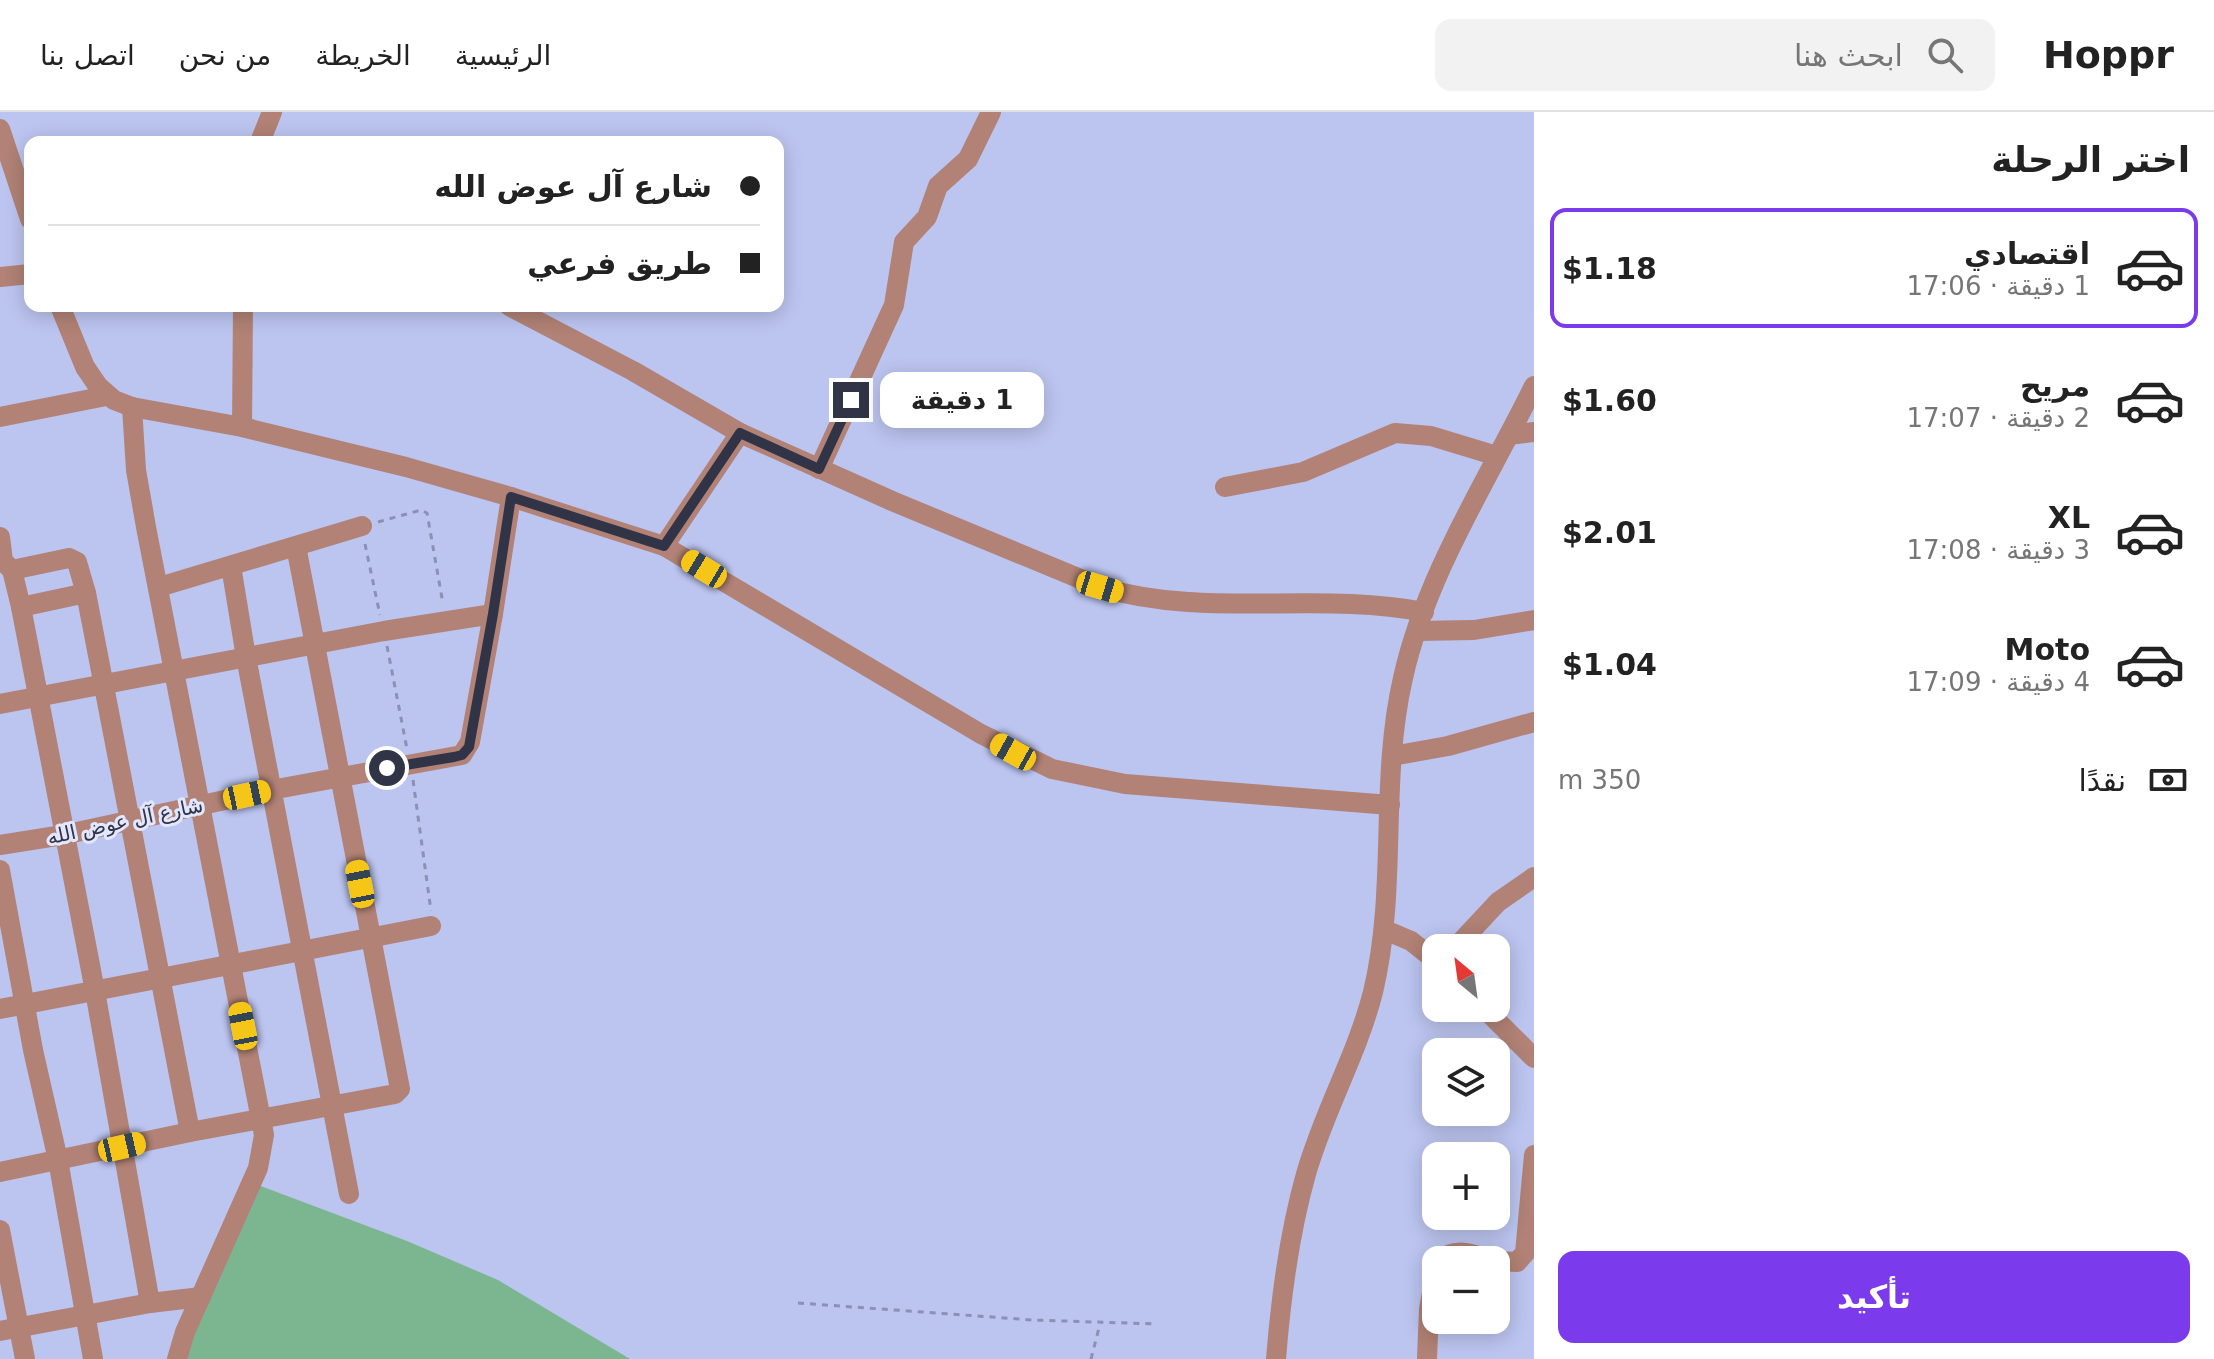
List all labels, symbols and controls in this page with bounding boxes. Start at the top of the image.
search box [1435,19,1995,91]
icon: search [1923,33,1967,77]
text: Hoppr [2043,33,2174,77]
text: ابحث هنا [1794,38,1903,73]
text: اتصل بنا [40,39,135,72]
text: من نحن [179,39,271,72]
text: الخريطة [315,39,411,72]
text: الرئيسية [455,39,551,72]
text: اختر الرحلة [1991,139,2190,180]
text: شارع آل عوض الله [434,169,712,204]
icon: car [2114,232,2186,304]
text: اقتصادي [1964,236,2090,271]
text: طريق فرعي [527,246,712,281]
text: $1.18 [1562,251,1657,286]
text: 1 دقيقة · 17:06 [1907,271,2090,301]
icon: car [2114,364,2186,436]
text: مريح [2020,368,2090,403]
callout: 1 دقيقة [879,372,1043,428]
route end [833,382,869,418]
text: $1.60 [1562,383,1657,418]
text: 1 دقيقة [911,385,1013,415]
text: 2 دقيقة · 17:07 [1907,403,2090,433]
icon: car [2114,496,2186,568]
text: XL [2048,500,2090,535]
text: $2.01 [1562,515,1657,550]
text: 3 دقيقة · 17:08 [1907,535,2090,565]
car [677,546,731,592]
car [1074,569,1126,605]
icon: car [2114,628,2186,700]
text: Moto [2005,632,2090,667]
text: $1.04 [1562,647,1657,682]
text: 4 دقيقة · 17:09 [1907,667,2090,697]
car [986,730,1040,774]
route start [369,750,405,786]
icon: cash [2146,758,2190,802]
text: نقدًا [2078,763,2126,798]
text: 350 m [1558,765,1641,795]
car [221,778,273,812]
street label: شارع آل عوض الله [45,792,205,849]
car [344,858,376,910]
north arrow [1422,934,1510,1022]
map controls [1422,934,1510,1334]
car [227,1000,259,1052]
button: layers [1422,1038,1510,1126]
car [96,1130,148,1164]
button: + [1422,1142,1510,1230]
button: − [1422,1246,1510,1334]
button: تأكيد [1558,1251,2190,1343]

